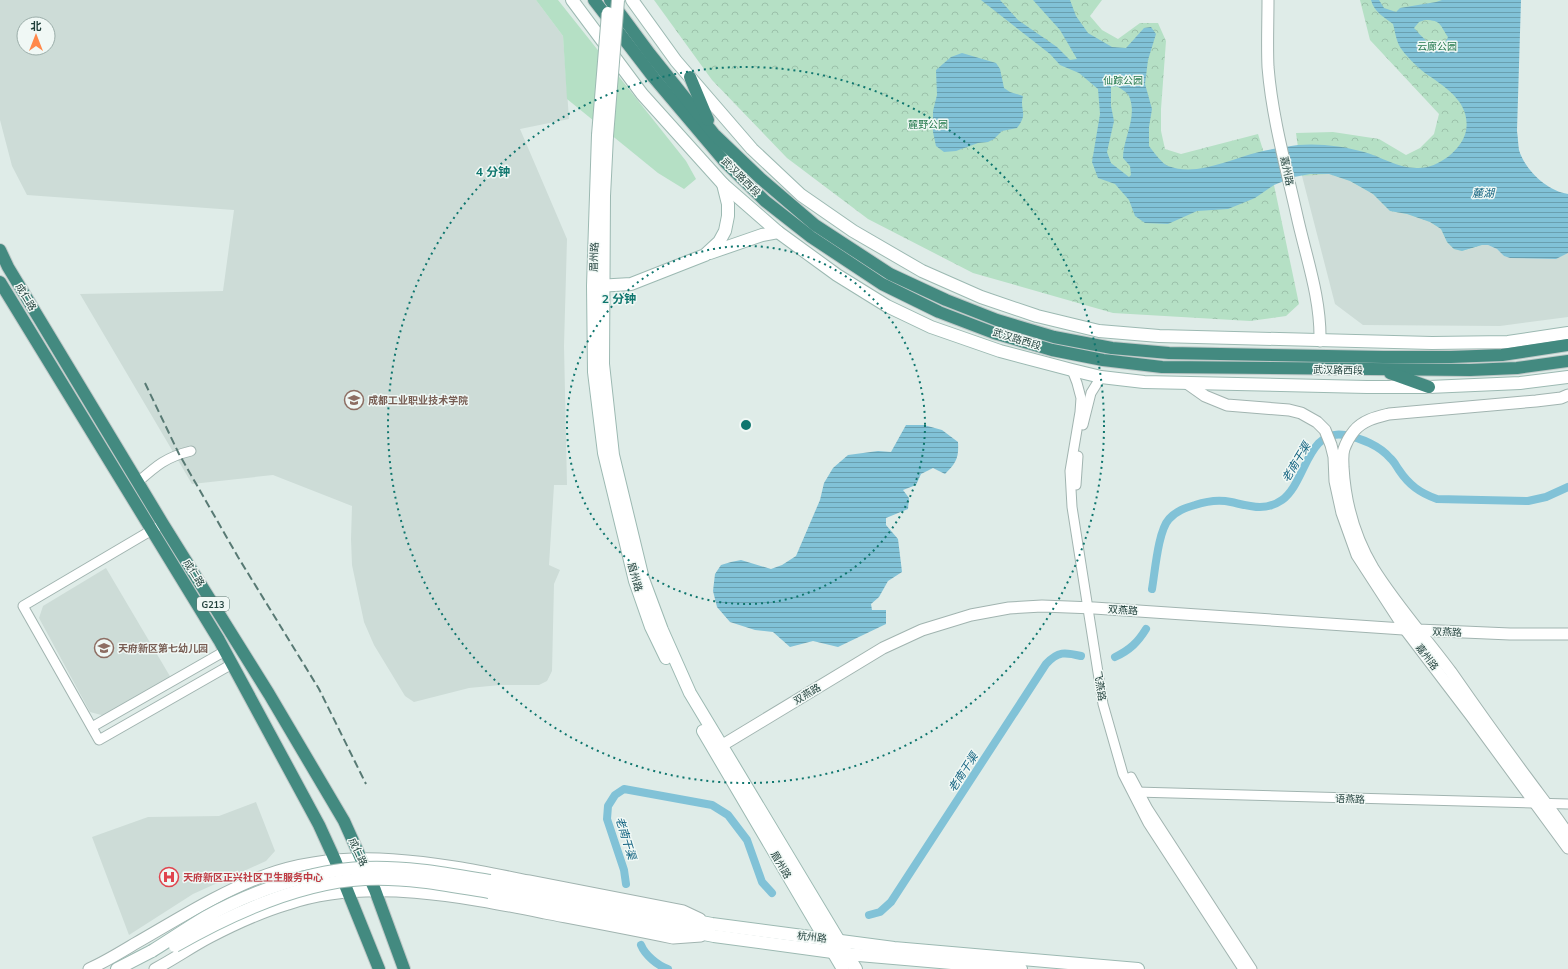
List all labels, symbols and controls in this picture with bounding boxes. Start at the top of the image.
north arrow [16,16,56,56]
text: 北 [31,19,42,33]
park label: 云廊公园 [1417,40,1457,53]
park label: 仙踪公园 [1103,74,1143,87]
park label: 麓野公园 [908,118,948,131]
street label: 武汉路西段 [719,155,763,199]
street label: 嘉州路 [1278,155,1296,187]
text: 4 分钟 [476,164,510,179]
water label: 麓湖 [1472,186,1496,200]
street label: 眉州路 [587,242,601,272]
street label: 成仁路 [13,281,39,313]
text: 2 分钟 [602,291,636,306]
street label: 武汉路西段 [991,325,1043,353]
street label: 武汉路西段 [1313,363,1363,377]
school or university icon: 成都工业职业技术学院 [343,389,365,411]
place label: 成都工业职业技术学院 [368,394,468,407]
centre of rings [739,418,753,432]
water label: 老南干渠 [1279,438,1314,484]
street label: 成仁路 [181,557,207,589]
street label: 眉州路 [625,561,645,593]
road number: G213 [197,597,229,611]
street label: 双燕路 [1108,602,1138,618]
street label: 双燕路 [1432,625,1462,639]
school or university icon: 天府新区第七幼儿园 [93,637,115,659]
street label: 嘉州路 [1413,641,1441,673]
place label: 天府新区第七幼儿园 [118,642,208,655]
street label: 飞燕路 [1091,670,1109,702]
street label: 双燕路 [791,681,823,707]
water label: 老南干渠 [945,748,982,794]
street label: 语燕路 [1335,792,1365,806]
water label: 老南干渠 [613,815,640,863]
street label: 成仁路 [346,836,370,868]
street label: 眉州路 [768,849,794,881]
hospital icon: 天府新区正兴社区卫生服务中心 [158,866,180,888]
place label: 天府新区正兴社区卫生服务中心 [183,871,323,884]
street label: 杭州路 [796,929,828,945]

